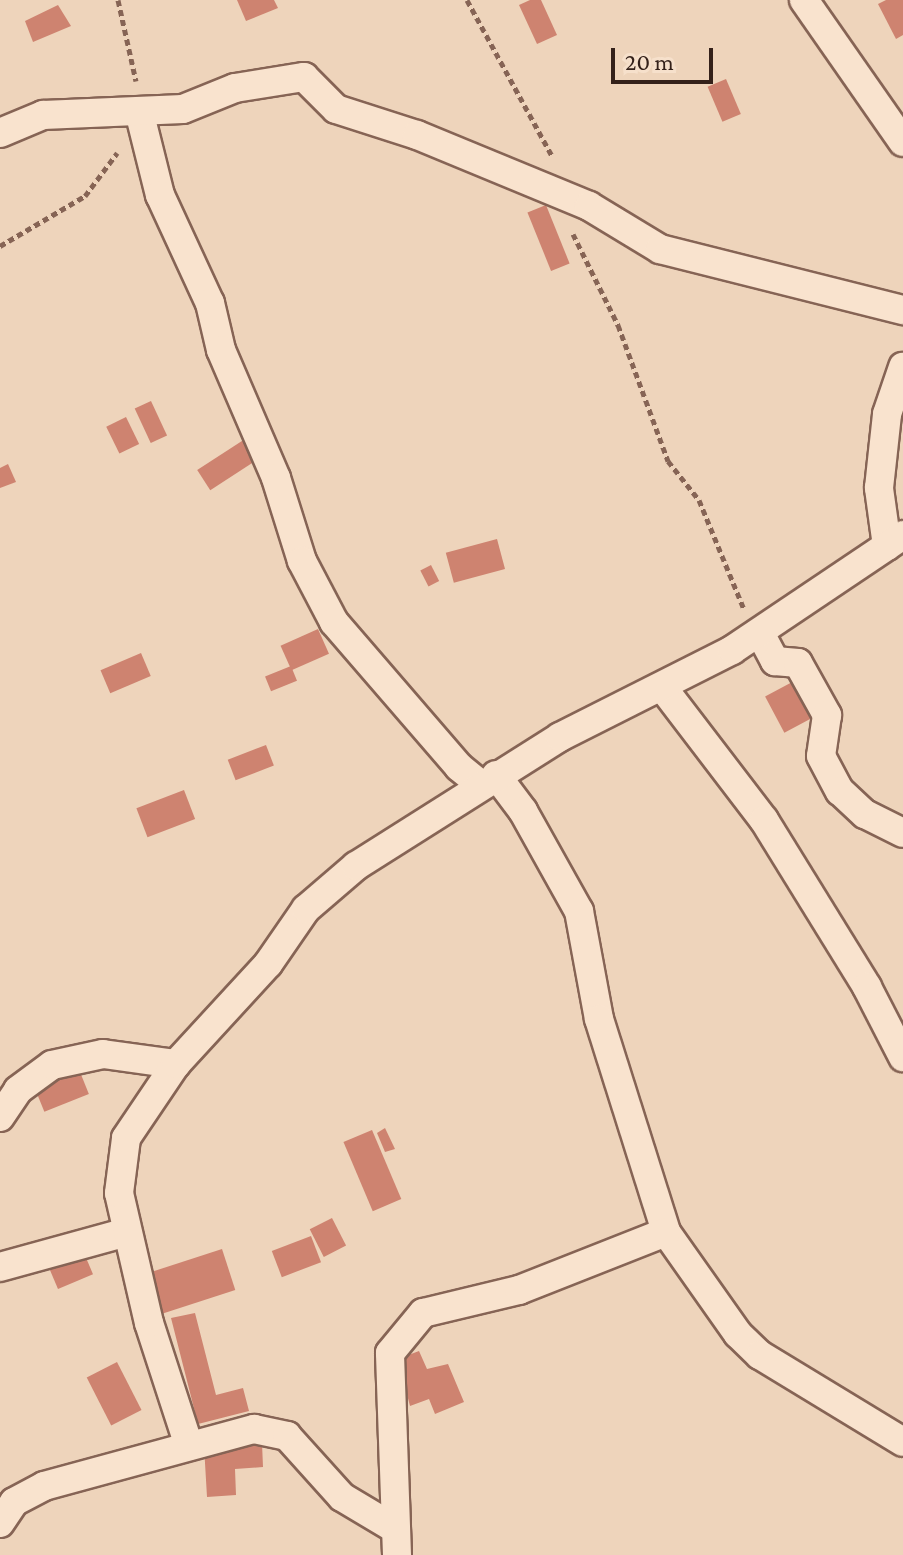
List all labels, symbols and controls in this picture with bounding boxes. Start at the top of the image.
scale bar [615,32,717,82]
text: 20 m [625,48,674,75]

